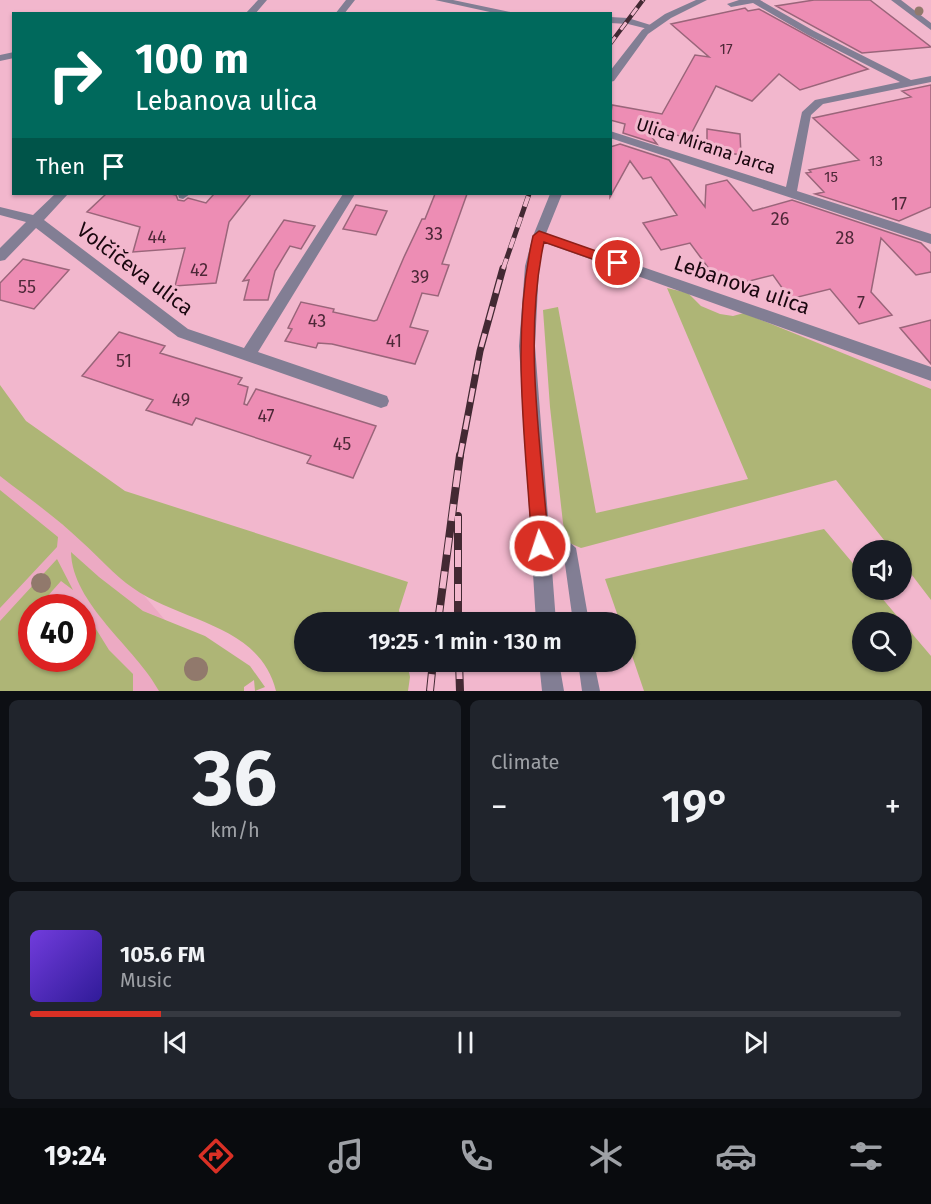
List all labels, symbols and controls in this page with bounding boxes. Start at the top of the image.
text: 100 m [135,34,249,84]
icon: right [36,36,114,114]
house number: 17 [719,40,733,58]
text: Lebanova ulica [135,85,318,117]
street label: Ulica Mirana Jarca [633,113,779,179]
icon: arrive [97,150,130,183]
house number: 13 [869,152,883,170]
text: Then [36,153,85,180]
house number: 15 [824,168,838,186]
house number: 17 [891,193,907,215]
house number: 26 [771,208,789,230]
street label: Volčičeva ulica [72,217,198,321]
house number: 33 [425,223,443,245]
house number: 44 [147,226,167,248]
house number: 28 [836,227,854,249]
pin [592,237,643,288]
icon: arrive [601,246,634,279]
street label: Lebanova ulica [671,250,813,320]
house number: 42 [190,259,208,281]
house number: 39 [411,266,429,288]
house number: 55 [18,276,36,298]
house number: 7 [857,292,865,314]
house number: 43 [308,310,326,332]
house number: 41 [386,330,402,352]
house number: 51 [116,350,132,372]
house number: 49 [172,389,190,411]
house number: 47 [257,405,275,427]
house number: 45 [333,433,351,455]
position arrow [508,514,572,578]
map controls [852,540,912,672]
button: sound [852,540,912,600]
speed limit sign: 40 [18,594,96,672]
button: search [852,612,912,672]
text: 19:25 · 1 min · 130 m [368,628,562,655]
text: 36 [193,732,277,826]
text: Climate [491,750,559,774]
text: 19° [662,780,730,834]
text: − [491,787,508,827]
text: + [885,787,901,827]
text: km/h [210,818,260,842]
text: 105.6 FM [120,941,205,968]
text: Music [120,968,172,992]
icon: previous [159,1026,192,1059]
icon: pause [449,1026,482,1059]
icon: next [739,1026,772,1059]
icon: directions [195,1135,237,1177]
icon: music [325,1135,367,1177]
icon: phone [455,1135,497,1177]
icon: climate [585,1135,627,1177]
icon: car [715,1135,757,1177]
icon: filters [845,1135,887,1177]
text: 19:24 [44,1140,107,1172]

